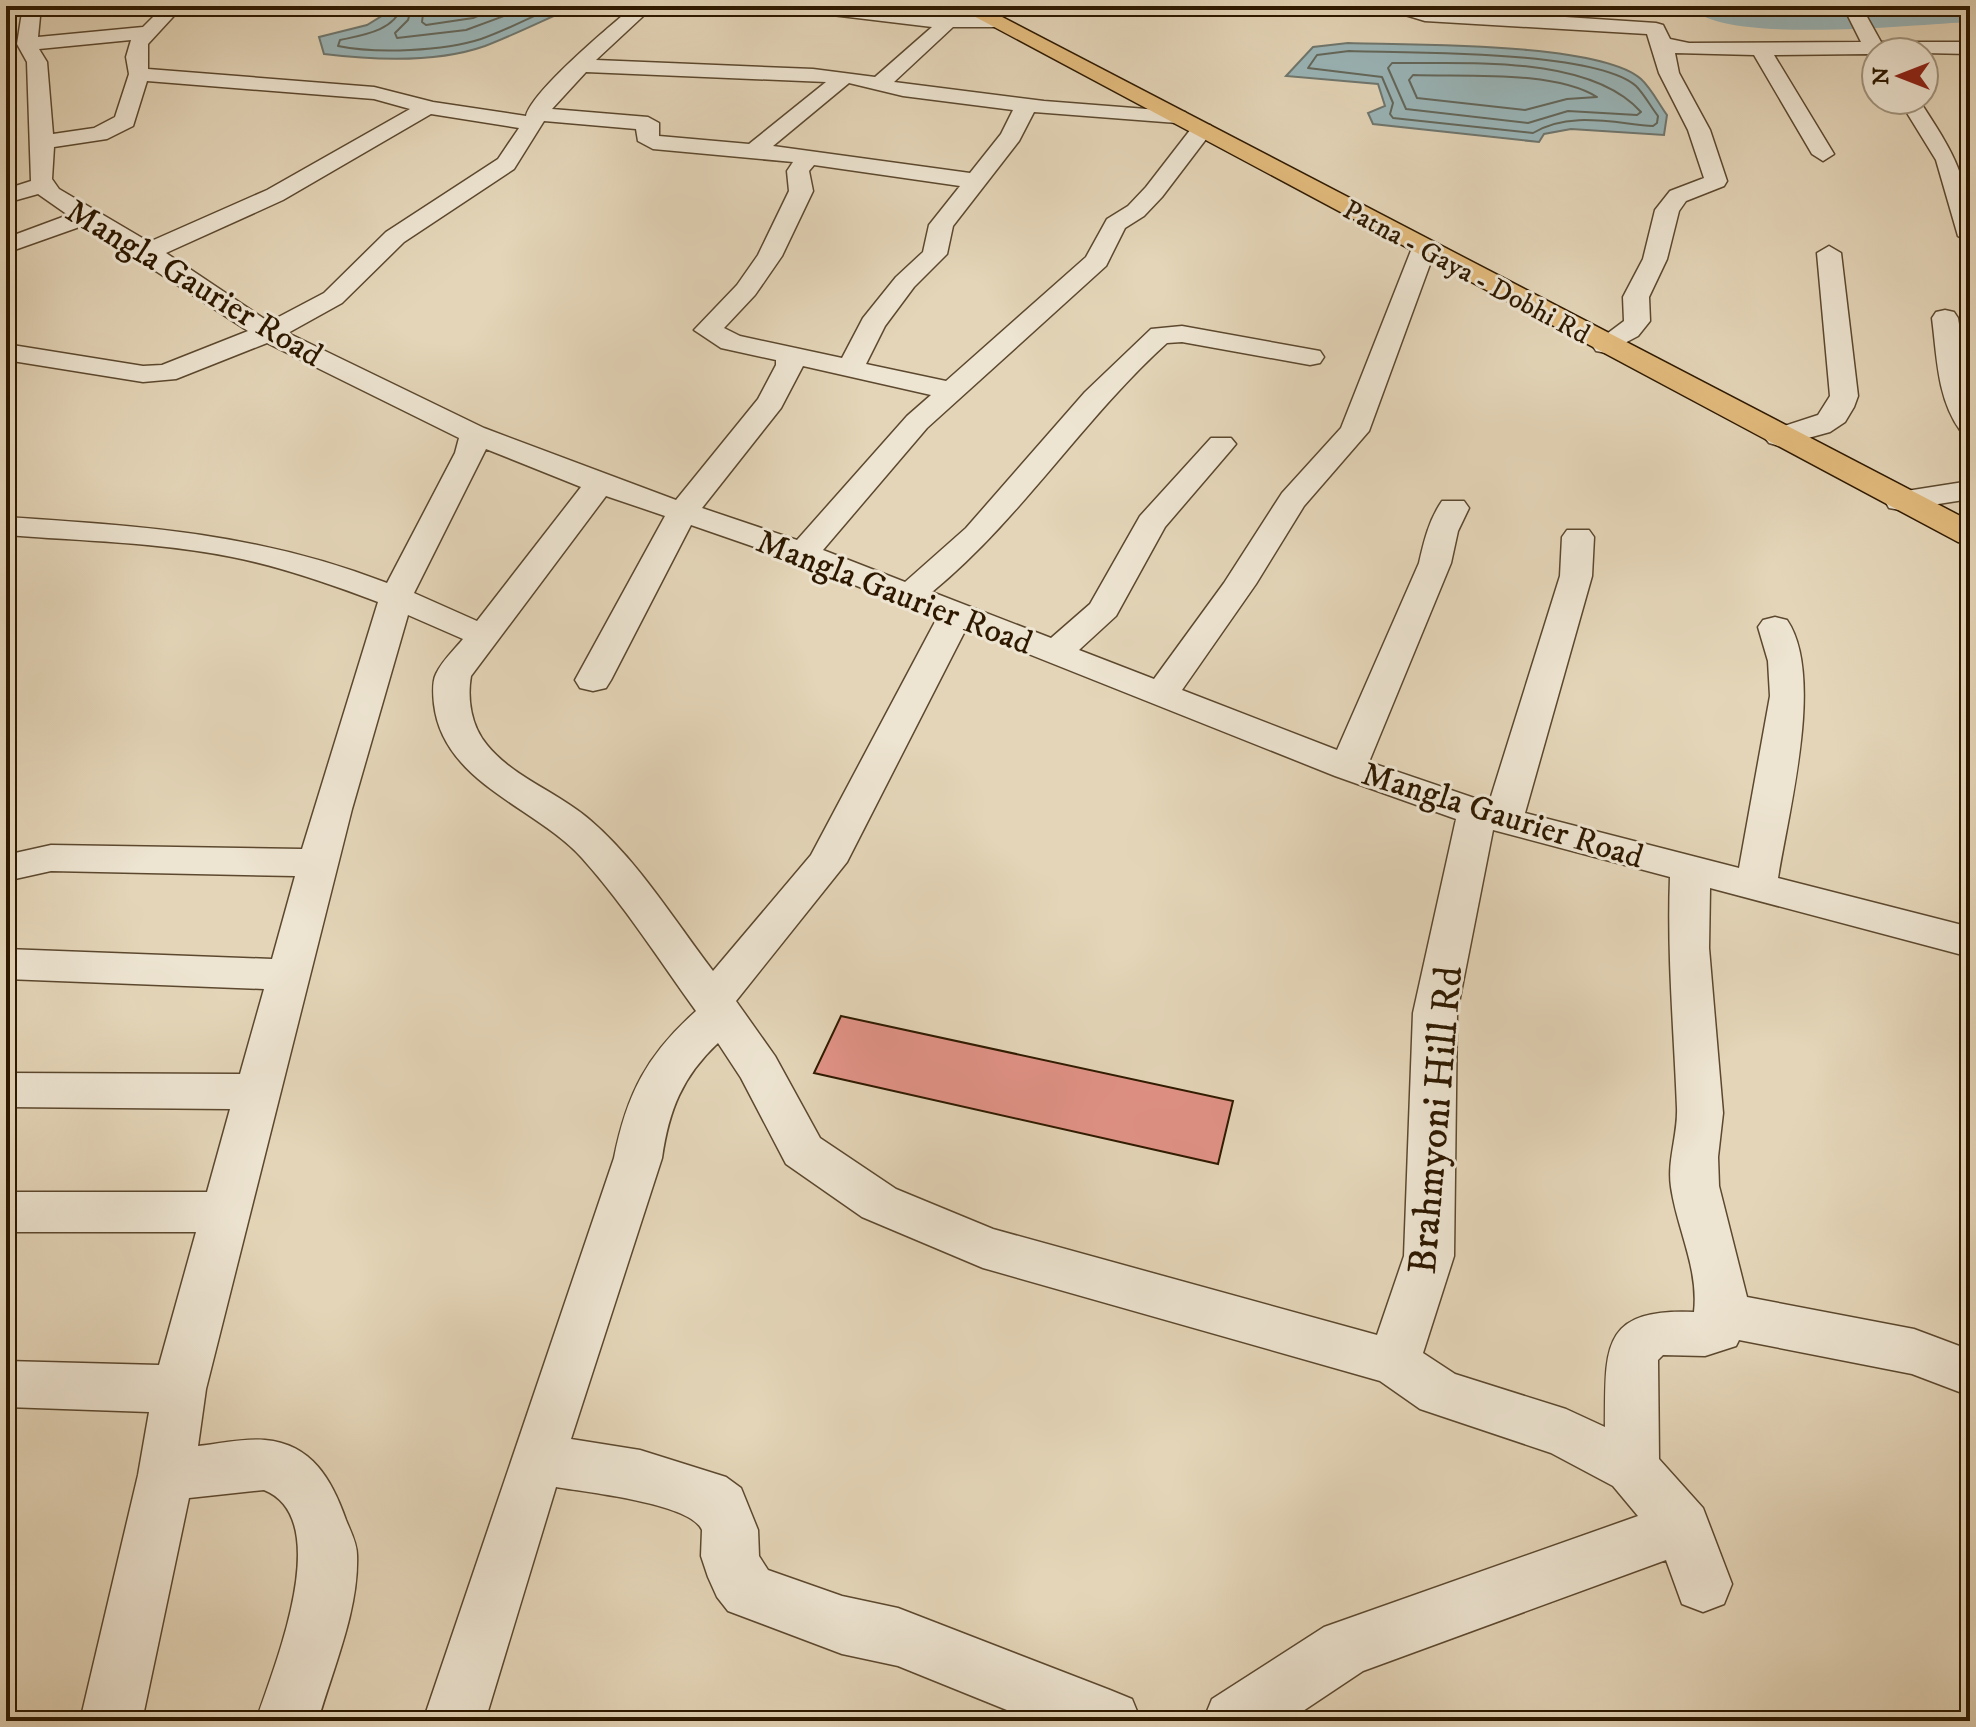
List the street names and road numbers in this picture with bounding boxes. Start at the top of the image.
street label: Mangla Gaurier Road [58,190,330,377]
street label: Patna - Gaya - Dobhi Rd [1337,192,1596,352]
street label: Mangla Gaurier Road [750,521,1038,665]
street label: Mangla Gaurier Road [1357,753,1648,879]
street label: Brahmyoni Hill Rd [1399,964,1475,1276]

